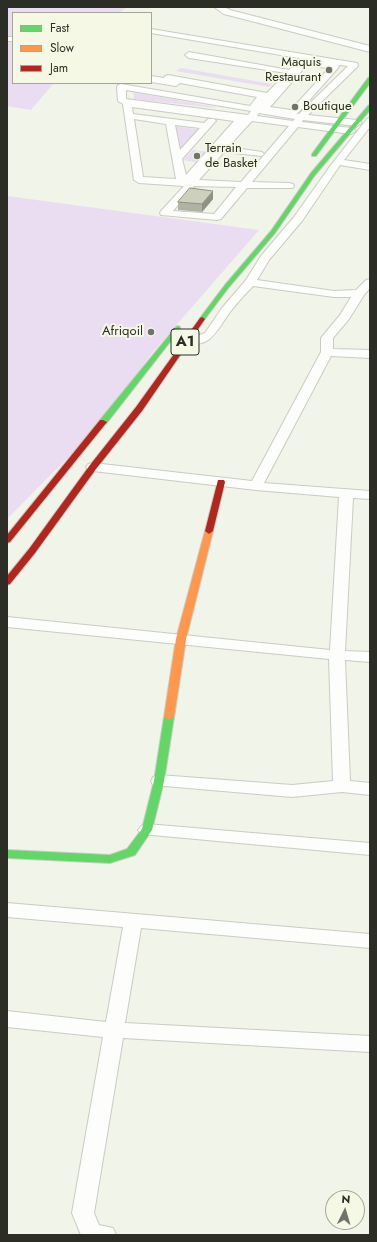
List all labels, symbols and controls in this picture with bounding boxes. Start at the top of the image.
legend [12,12,152,84]
text: Fast [50,19,69,37]
text: Slow [50,39,74,57]
place label: Maquis Restaurant [265,55,321,86]
text: Jam [50,59,68,77]
marker: Maquis Restaurant [324,65,334,75]
place label: Boutique [303,99,352,115]
marker: Boutique [290,102,300,112]
place label: Terrain de Basket [205,141,257,172]
marker: Terrain de Basket [192,151,202,161]
place label: Afriqoil [102,324,143,340]
marker: Afriqoil [146,327,156,337]
road number: A1 [171,329,199,355]
north arrow [325,1190,365,1230]
text: N [341,1191,351,1207]

